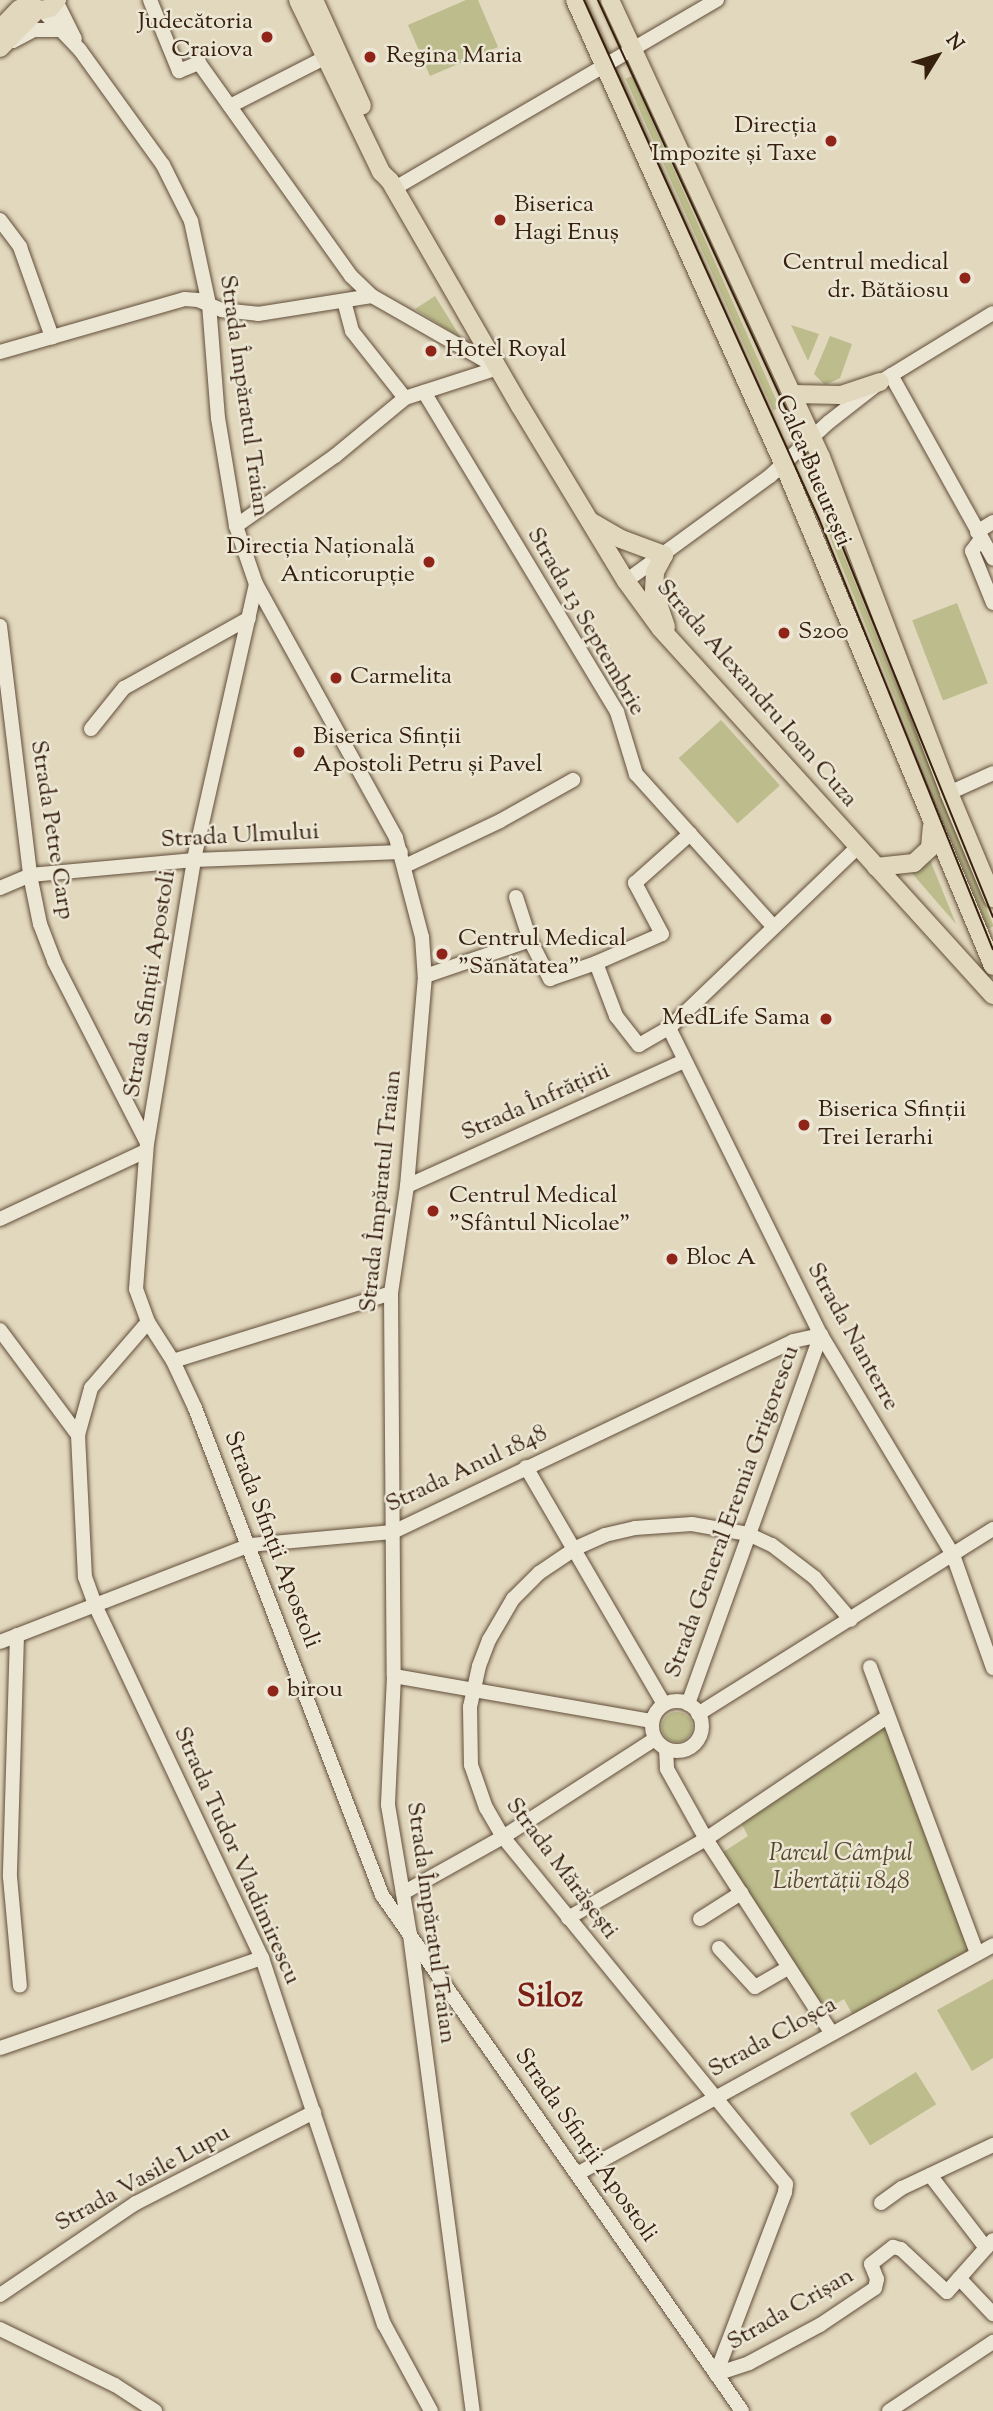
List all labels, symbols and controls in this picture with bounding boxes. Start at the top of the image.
place label: Judecătoria Craiova [138,9,253,65]
north arrow [902,21,972,91]
text: N [939,28,969,57]
marker: Judecătoria Craiova [259,29,275,45]
place label: Regina Maria [386,43,522,71]
marker: Regina Maria [360,47,380,67]
place label: Direcția Impozite și Taxe [651,113,817,169]
marker: Direcția Impozite și Taxe [823,133,839,149]
place label: Biserica Hagi Enuș [514,192,619,248]
marker: Biserica Hagi Enuș [492,212,508,228]
place label: Centrul medical dr. Bătăiosu [783,250,949,306]
marker: Centrul medical dr. Bătăiosu [955,268,975,288]
street label: Strada Împăratul Traian [212,273,274,519]
place label: Hotel Royal [445,337,567,365]
marker: Hotel Royal [423,343,439,359]
street label: Calea București [767,391,857,551]
street label: Strada 13 Septembrie [519,523,651,721]
place label: Direcția Națională Anticorupție [226,534,415,590]
marker: Direcția Națională Anticorupție [421,554,437,570]
street label: Strada Alexandru Ioan Cuza [649,574,863,814]
place label: S200 [798,619,849,647]
marker: S200 [776,625,792,641]
place label: Carmelita [350,664,452,692]
marker: Carmelita [328,670,344,686]
place label: Biserica Sfinții Apostoli Petru și Pavel [313,724,543,780]
street label: Strada Petre Carp [23,738,79,922]
marker: Biserica Sfinții Apostoli Petru și Pavel [291,744,307,760]
street label: Strada Ulmului [160,818,320,856]
street label: Strada Sfinții Apostoli [119,868,183,1100]
place label: Centrul Medical "Sănătatea" [458,926,626,982]
marker: Centrul Medical "Sănătatea" [432,944,452,964]
place label: MedLife Sama [662,1005,810,1033]
marker: MedLife Sama [816,1009,836,1029]
street label: Strada Înfrățirii [457,1057,615,1149]
street label: Strada Împăratul Traian [355,1068,409,1314]
place label: Biserica Sfinții Trei Ierarhi [818,1097,966,1153]
marker: Biserica Sfinții Trei Ierarhi [796,1117,812,1133]
place label: Centrul Medical "Sfântul Nicolae" [449,1183,630,1239]
marker: Centrul Medical "Sfântul Nicolae" [423,1201,443,1221]
place label: Bloc A [686,1245,756,1273]
marker: Bloc A [664,1251,680,1267]
street label: Strada Nanterre [800,1258,904,1416]
street label: Strada General Eremia Grigorescu [659,1342,807,1682]
street label: Strada Anul 1848 [382,1420,552,1520]
street label: Strada Sfinții Apostoli [216,1427,326,1653]
place label: birou [287,1677,343,1705]
marker: birou [265,1683,281,1699]
street label: Strada Tudor Vladimirescu [166,1723,306,1989]
street label: Strada Mărășești [498,1792,624,1946]
street label: Strada Împăratul Traian [399,1800,461,2046]
park label: Parcul Câmpul Libertății 1848 [769,1841,913,1897]
district label: Siloz [517,1979,583,2017]
street label: Strada Cloșca [704,1991,842,2085]
street label: Strada Sfinții Apostoli [507,2044,663,2248]
street label: Strada Vasile Lupu [51,2119,235,2239]
street label: Strada Crișan [723,2262,859,2358]

